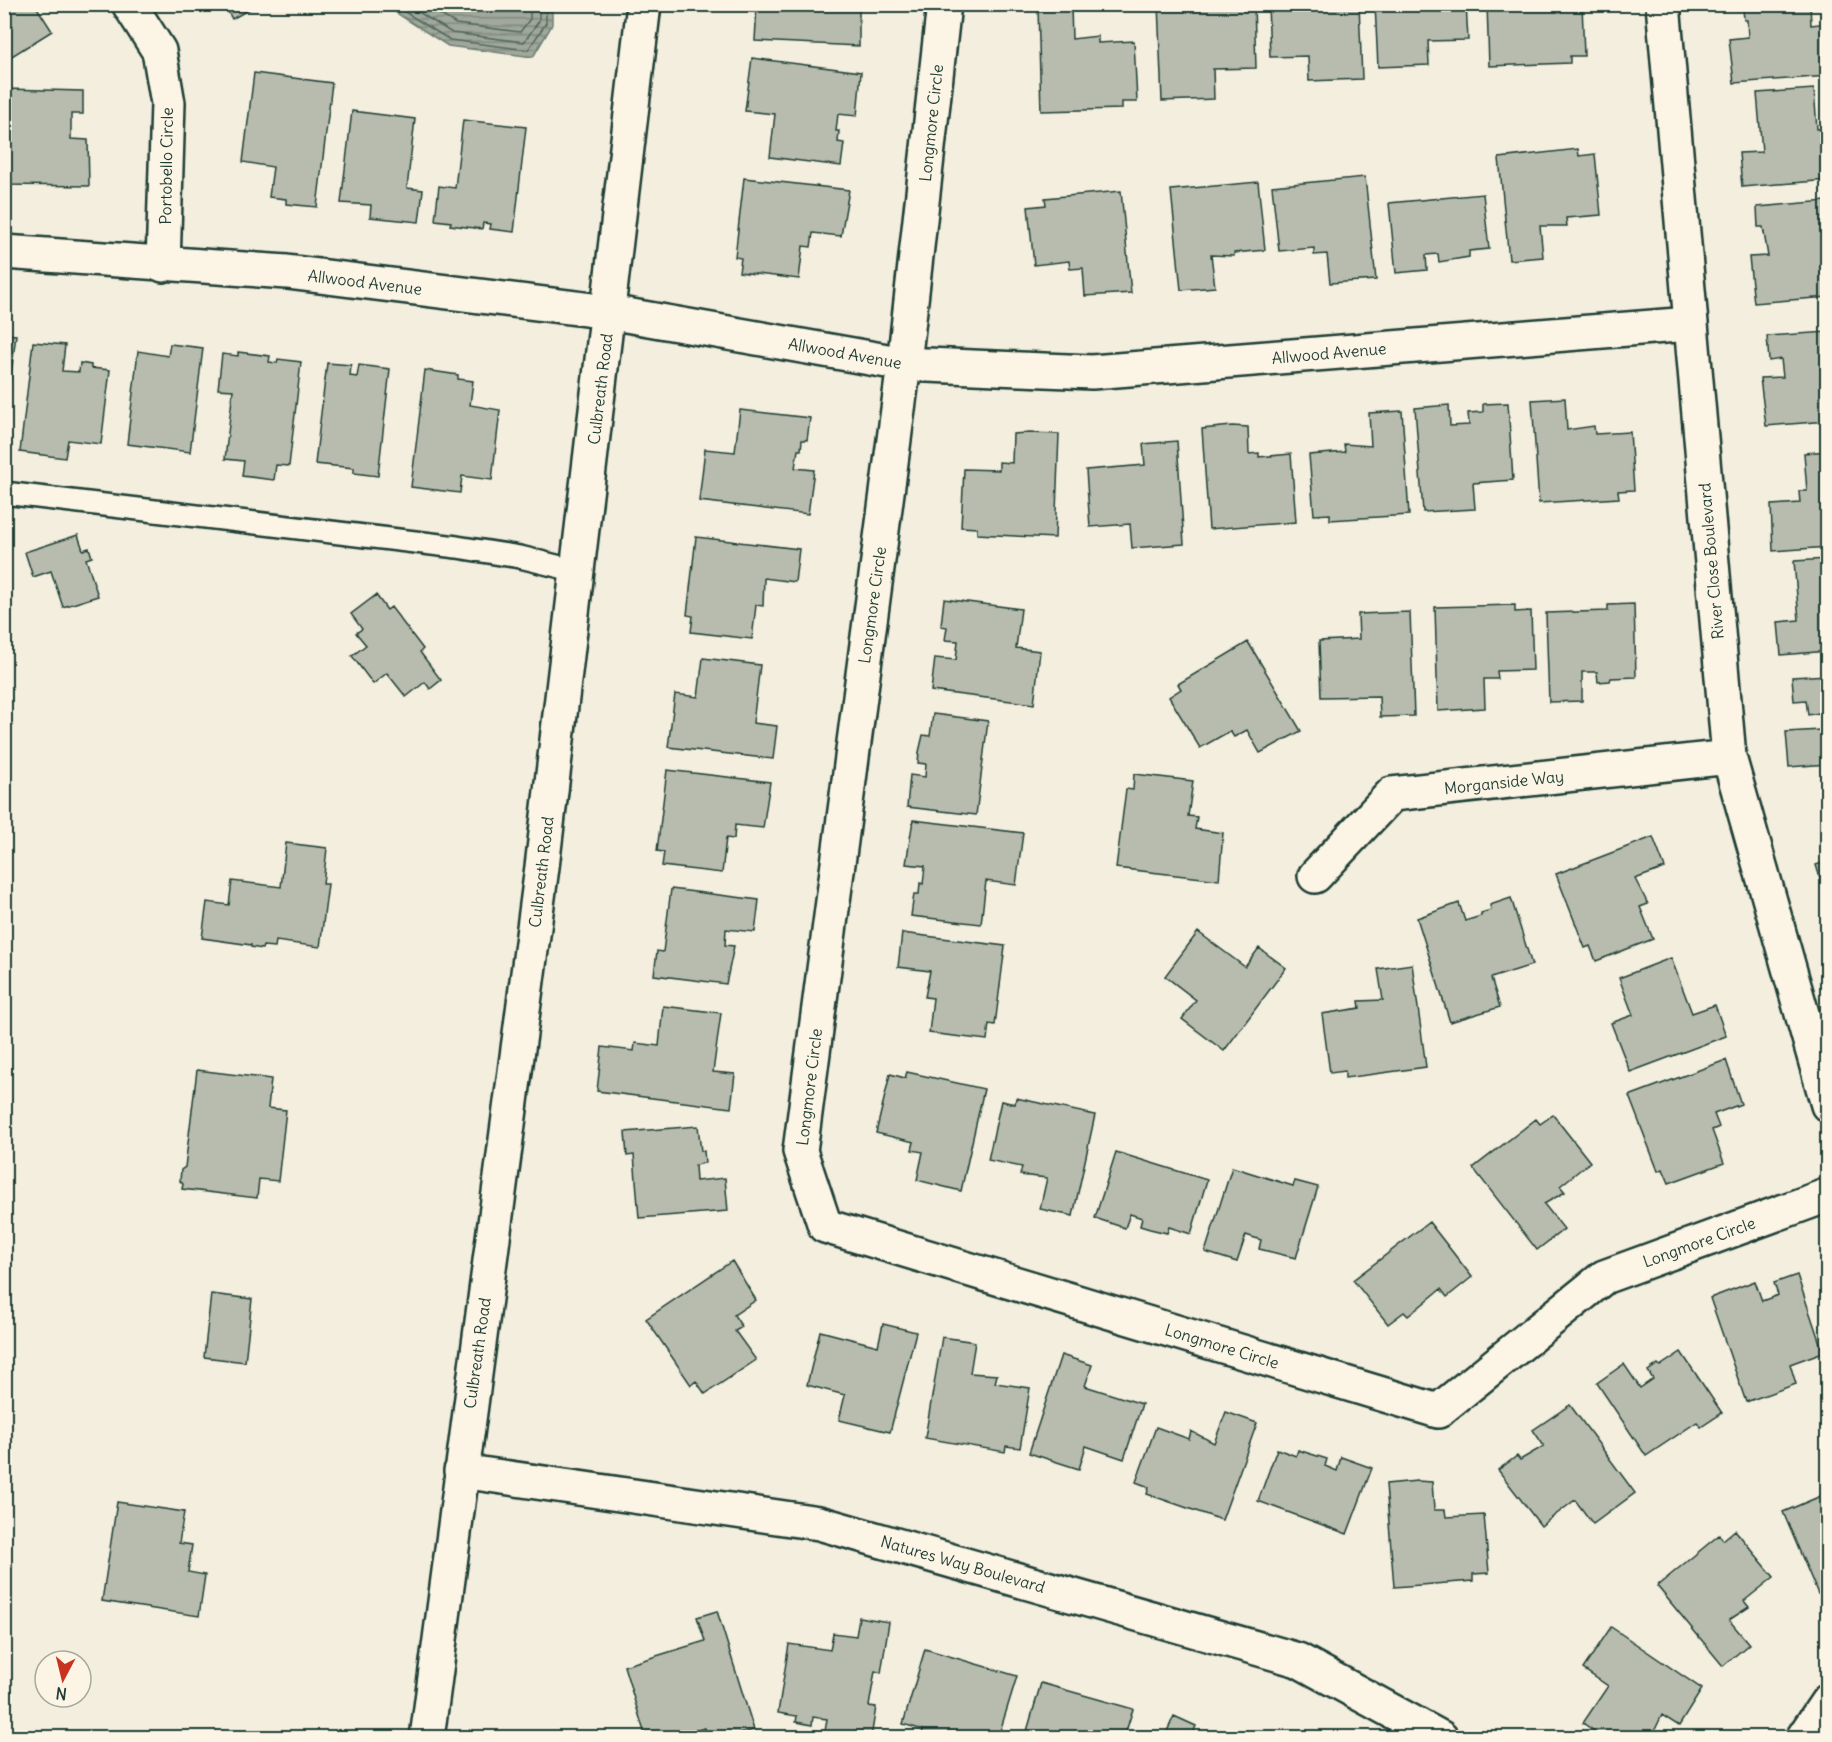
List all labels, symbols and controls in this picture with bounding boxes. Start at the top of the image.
street label: Longmore Circle [915,63,947,183]
street label: Portobello Circle [155,107,177,225]
street label: Allwood Avenue [307,265,423,299]
street label: Culbreath Road [583,332,617,446]
street label: Allwood Avenue [787,333,903,373]
street label: Allwood Avenue [1271,338,1387,368]
street label: River Close Boulevard [1694,482,1728,640]
street label: Longmore Circle [854,545,890,665]
street label: Morganside Way [1443,766,1565,798]
street label: Culbreath Road [524,815,558,929]
street label: Longmore Circle [792,1027,826,1147]
street label: Longmore Circle [1640,1212,1758,1272]
street label: Culbreath Road [459,1296,495,1410]
street label: Longmore Circle [1163,1319,1281,1373]
street label: Natures Way Boulevard [878,1531,1048,1597]
north arrow [33,1649,93,1709]
text: N [54,1683,68,1704]

